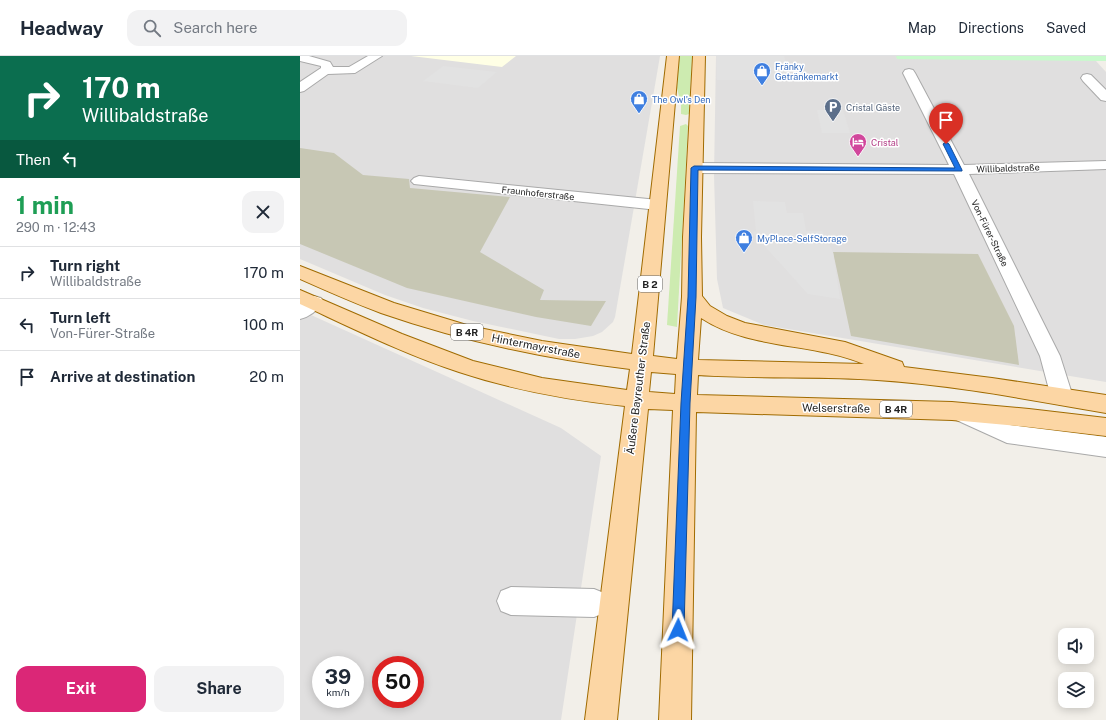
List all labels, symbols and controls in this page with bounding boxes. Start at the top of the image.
search box [127,10,407,46]
text: Headway [20,17,103,39]
icon: search [141,17,163,39]
text: Search here [173,19,258,36]
text: Map [908,20,936,36]
text: Directions [958,20,1024,36]
text: Saved [1046,20,1086,36]
shop icon: Fränky Getränkemarkt [752,61,772,86]
place label: Fränky Getränkemarkt [775,61,839,82]
text: 170 m [82,71,161,104]
icon: right [16,72,68,124]
shop icon: The Owl's Den [629,89,649,114]
place label: The Owl's Den [652,94,711,105]
parking icon: Cristal Gäste [823,97,843,122]
place label: Cristal Gäste [846,102,900,113]
pin [929,103,963,144]
text: Willibaldstraße [82,105,209,126]
icon: arrive [935,109,957,131]
hotel icon: Cristal [848,132,868,157]
place label: Cristal [871,137,899,148]
icon: left [59,148,81,170]
text: Then [16,151,51,168]
street label: Willibaldstraße [976,161,1040,175]
street label: Fraunhoferstraße [501,184,575,202]
text: 1 min [16,191,74,219]
button: close [242,191,284,233]
street label: Von-Fürer-Straße [969,198,1011,268]
text: 290 m · 12:43 [16,220,96,235]
shop icon: MyPlace-SelfStorage [734,228,754,253]
place label: MyPlace-SelfStorage [757,233,847,244]
text: Turn right [50,257,120,274]
icon: right [16,262,38,284]
text: 170 m [243,264,284,281]
text: Willibaldstraße [50,274,141,289]
road number: B 2 [638,276,662,292]
text: Turn left [50,309,111,326]
icon: left [16,314,38,336]
text: 100 m [243,316,284,333]
street label: Äußere Bayreuther Straße [623,321,652,455]
road number: B 4R [451,324,483,340]
text: Von-Fürer-Straße [50,326,155,341]
street label: Hintermayrstraße [491,332,581,360]
icon: arrive [16,366,38,388]
text: Arrive at destination [50,368,195,385]
text: 20 m [249,368,284,385]
street label: Welserstraße [802,401,870,415]
road number: B 4R [880,401,912,417]
position arrow [657,609,699,651]
map controls [1058,628,1094,708]
button: sound [1058,628,1094,664]
speed limit sign: 50 [372,656,424,708]
text: 39 [325,665,351,689]
button: Exit [16,666,146,712]
button: Share [154,666,284,712]
button: layers [1058,672,1094,708]
text: km/h [326,686,350,698]

